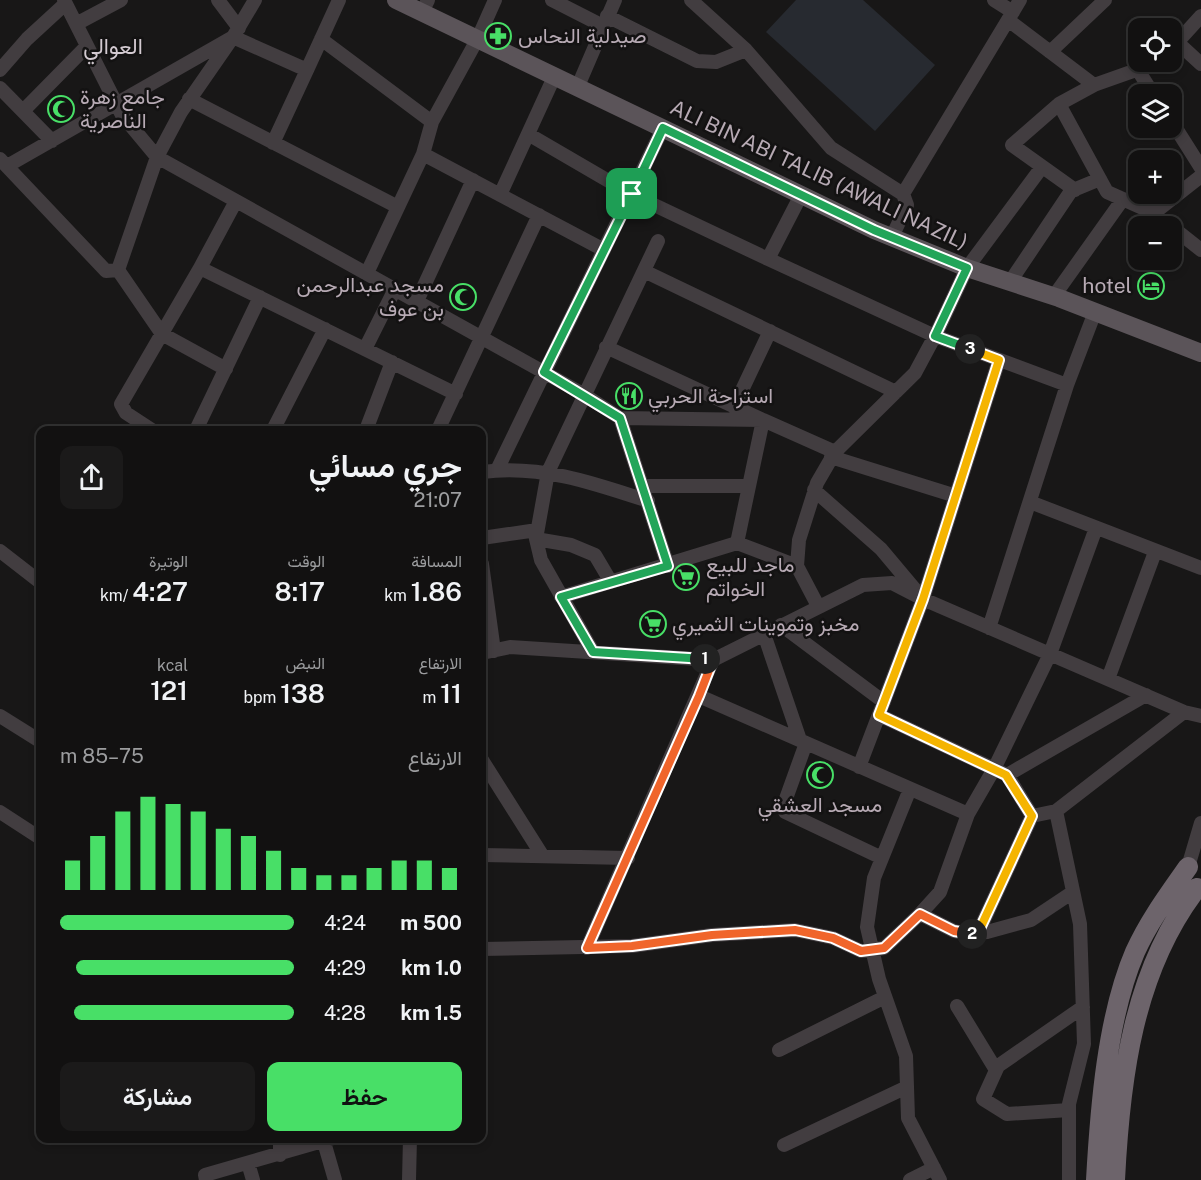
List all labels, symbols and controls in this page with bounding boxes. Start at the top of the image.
map controls [1128,18,1182,270]
button: locate [1128,18,1182,72]
pharmacy icon: صيدلية النحاس [483,21,513,51]
place label: صيدلية النحاس [518,23,647,48]
district label: العوالي [83,33,143,65]
place label: جامع زهرة الناصرية [80,84,165,134]
button: layers [1128,84,1182,138]
mosque icon: جامع زهرة الناصرية [46,94,76,124]
street label: ALI BIN ABI TALIB (AWALI NAZIL) [666,94,972,255]
button: + [1128,150,1182,204]
pin [606,168,657,219]
icon: arrive [615,177,648,210]
button: − [1128,216,1182,270]
hotel icon: hotel [1136,271,1166,301]
place label: مسجد عبدالرحمن بن عوف [296,272,444,322]
place label: hotel [1082,273,1132,298]
mosque icon: مسجد عبدالرحمن بن عوف [448,282,478,312]
pin: 3 [955,334,985,364]
text: 3 [965,339,975,358]
restaurant icon: استراحة الحربي [614,381,644,411]
place label: استراحة الحربي [648,383,773,413]
button: share [60,446,123,509]
text: جري مسائي [308,446,462,484]
text: 21:07 [414,488,462,512]
text: الوتيرة [149,552,188,571]
text: الوقت [287,552,325,571]
text: المسافة [411,552,462,571]
place label: ماجد للبيع الخواتم [706,552,794,603]
supermarket icon: ماجد للبيع الخواتم [671,562,701,592]
text: 4:27 [132,576,188,607]
text: 8:17 [274,576,325,607]
text: 1.86 [411,576,462,607]
text: /km [100,586,132,605]
text: km [384,586,411,605]
supermarket icon: مخبز وتموينات الثميري [638,609,668,639]
place label: مخبز وتموينات الثميري [672,611,860,641]
pin: 1 [690,644,720,674]
text: 1 [702,649,708,668]
text: النبض [285,654,325,673]
text: الارتفاع [419,654,462,673]
text: kcal [157,656,188,675]
text: 121 [150,675,188,706]
text: 138 [280,678,325,709]
text: 11 [440,678,462,709]
text: bpm [243,688,280,707]
text: m [423,688,440,707]
text: 75–85 m [60,744,144,768]
text: الارتفاع [408,746,462,770]
mosque icon: مسجد العشقي [805,760,835,790]
place label: مسجد العشقي [758,792,882,822]
text: 4:24 [324,911,366,935]
text: 500 m [400,911,462,935]
pin: 2 [957,919,987,949]
text: 2 [967,924,977,943]
text: 4:29 [324,956,366,980]
text: 1.0 km [401,956,462,980]
text: 4:28 [324,1001,366,1025]
text: 1.5 km [401,1001,462,1025]
button: مشاركة [60,1062,255,1131]
button: حفظ [267,1062,462,1131]

